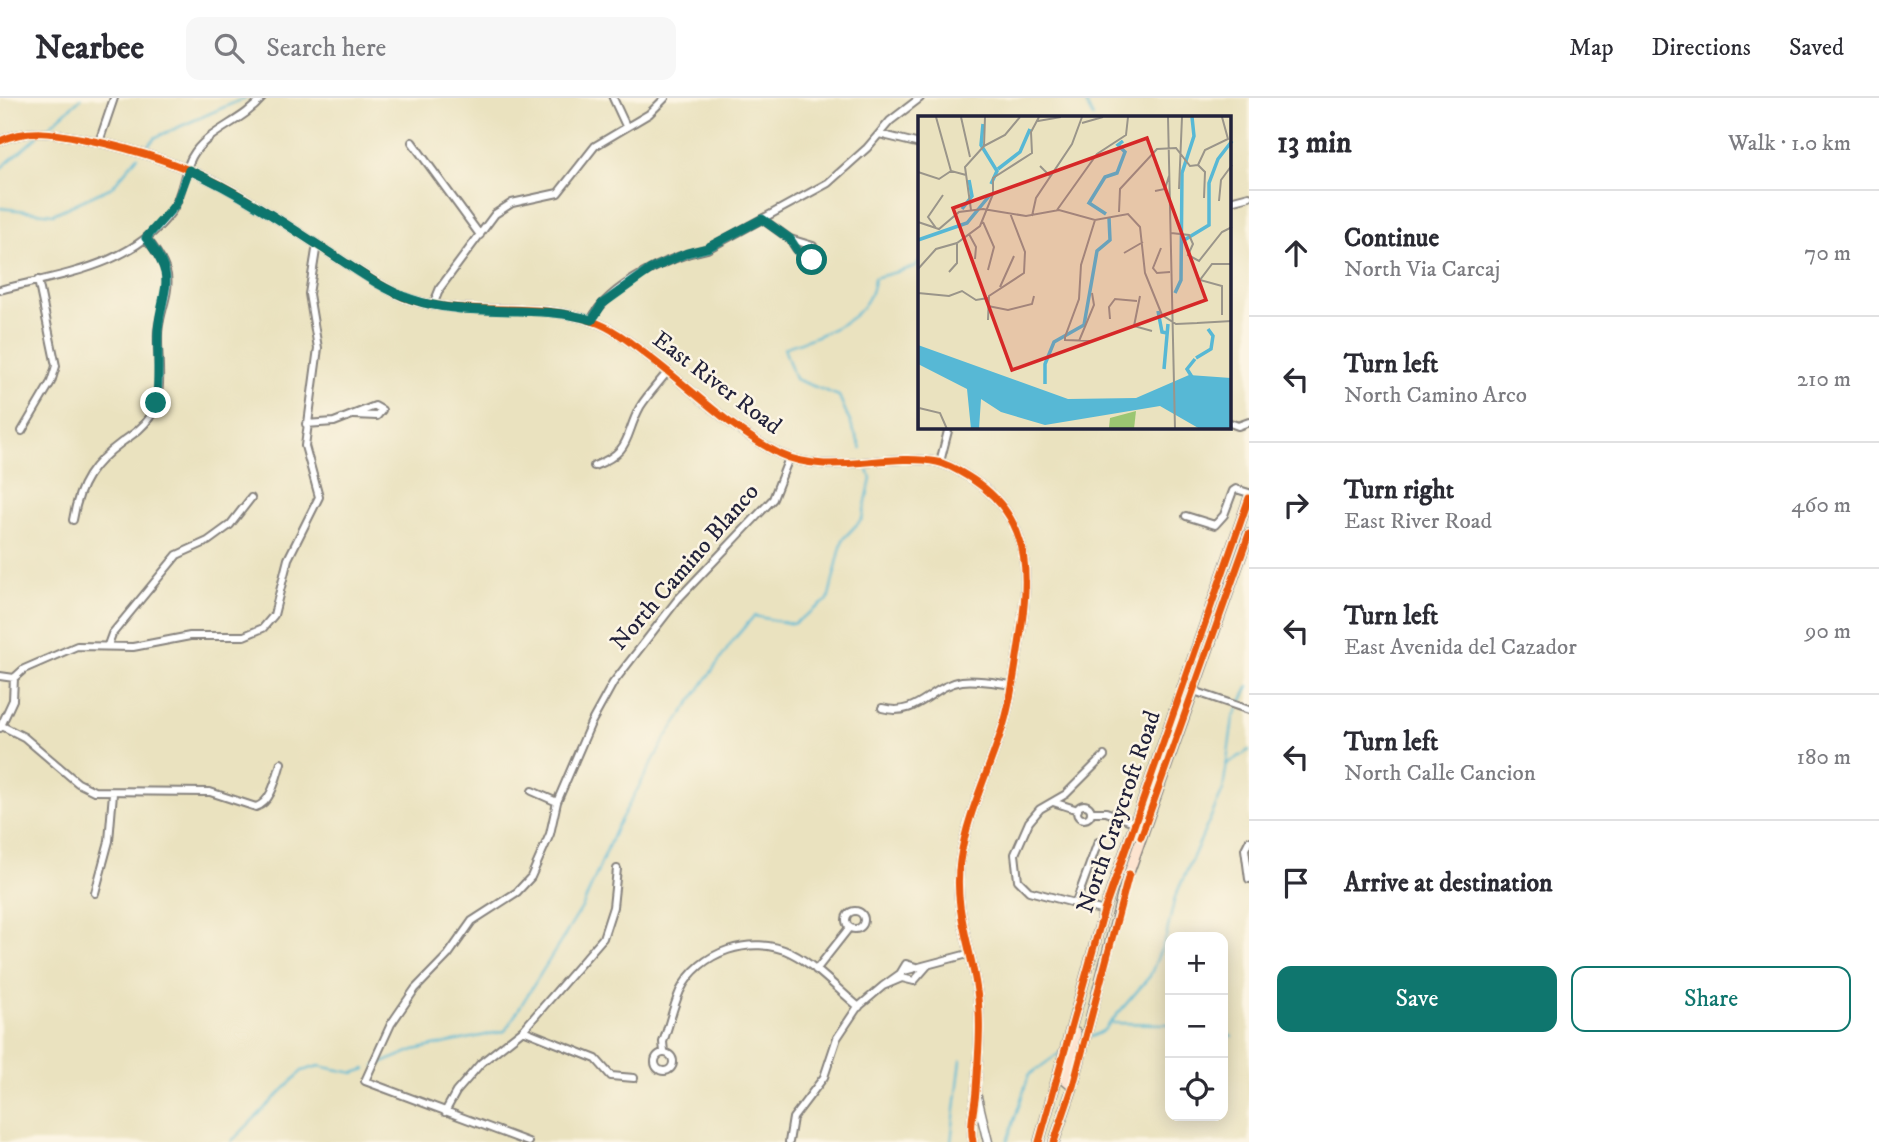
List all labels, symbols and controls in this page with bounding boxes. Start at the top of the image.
search box [186,17,676,80]
text: Nearbee [35,28,144,69]
icon: search [210,29,248,67]
text: Search here [266,32,386,65]
text: Map [1569,33,1614,63]
text: Directions [1652,33,1751,63]
text: Saved [1789,33,1844,63]
inset map [918,116,1232,429]
text: 13 min [1277,125,1352,162]
text: Walk · 1.0 km [1728,129,1851,158]
text: Continue [1344,222,1439,255]
icon: ahead [1277,234,1315,272]
text: 70 m [1804,239,1851,268]
route start [796,244,827,275]
text: North Via Carcaj [1344,255,1500,284]
street label: East River Road [646,325,788,441]
text: Turn left [1344,348,1438,381]
icon: left [1277,360,1315,398]
text: 210 m [1797,365,1851,394]
text: North Camino Arco [1344,381,1527,410]
route end [140,387,171,418]
text: Turn right [1344,474,1454,507]
street label: North Camino Blanco [604,477,766,657]
icon: right [1277,486,1315,524]
text: 460 m [1791,491,1851,520]
text: East River Road [1344,507,1492,536]
text: Turn left [1344,600,1438,633]
icon: left [1277,612,1315,650]
text: 90 m [1805,617,1851,646]
text: East Avenida del Cazador [1344,633,1577,662]
street label: North Craycroft Road [1070,707,1168,917]
text: Turn left [1344,726,1438,759]
icon: left [1277,738,1315,776]
text: 180 m [1796,743,1851,772]
text: North Calle Cancion [1344,759,1536,788]
icon: arrive [1277,864,1315,902]
text: Arrive at destination [1344,867,1553,900]
map controls [1165,932,1228,1121]
button: + [1165,932,1228,995]
button: Save [1277,966,1557,1032]
button: Share [1571,966,1851,1032]
button: − [1165,995,1228,1058]
button: locate [1165,1058,1228,1121]

